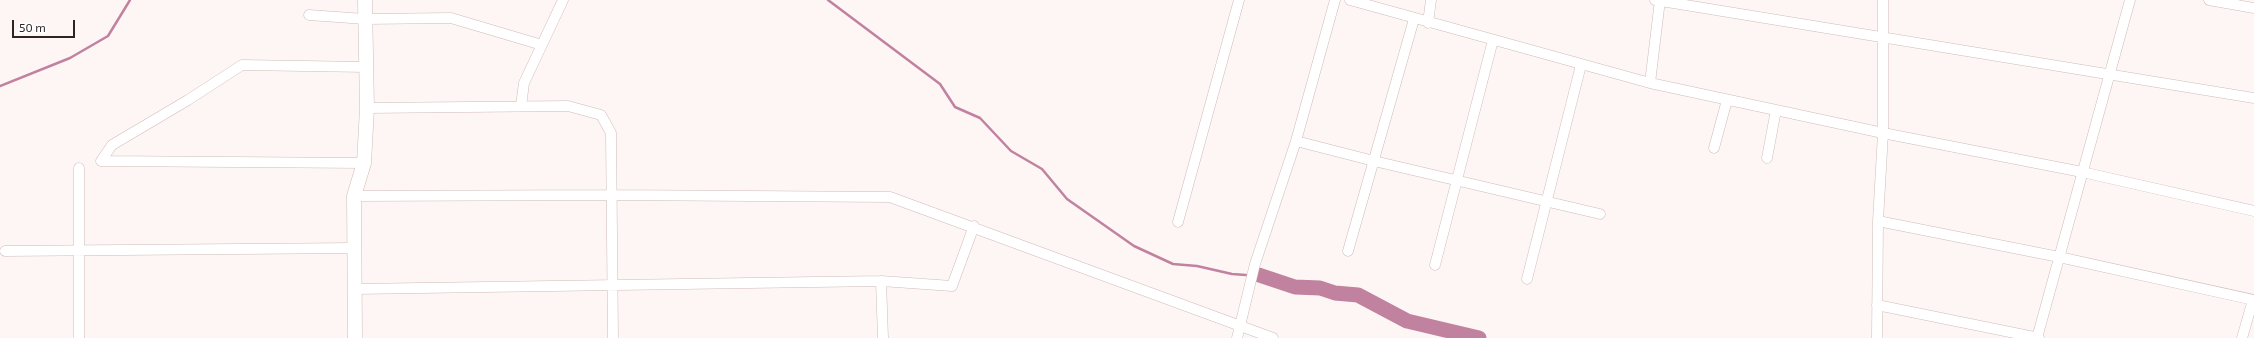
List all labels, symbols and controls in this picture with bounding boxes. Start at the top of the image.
scale bar [14,12,77,38]
text: 50 m [19,20,46,34]

